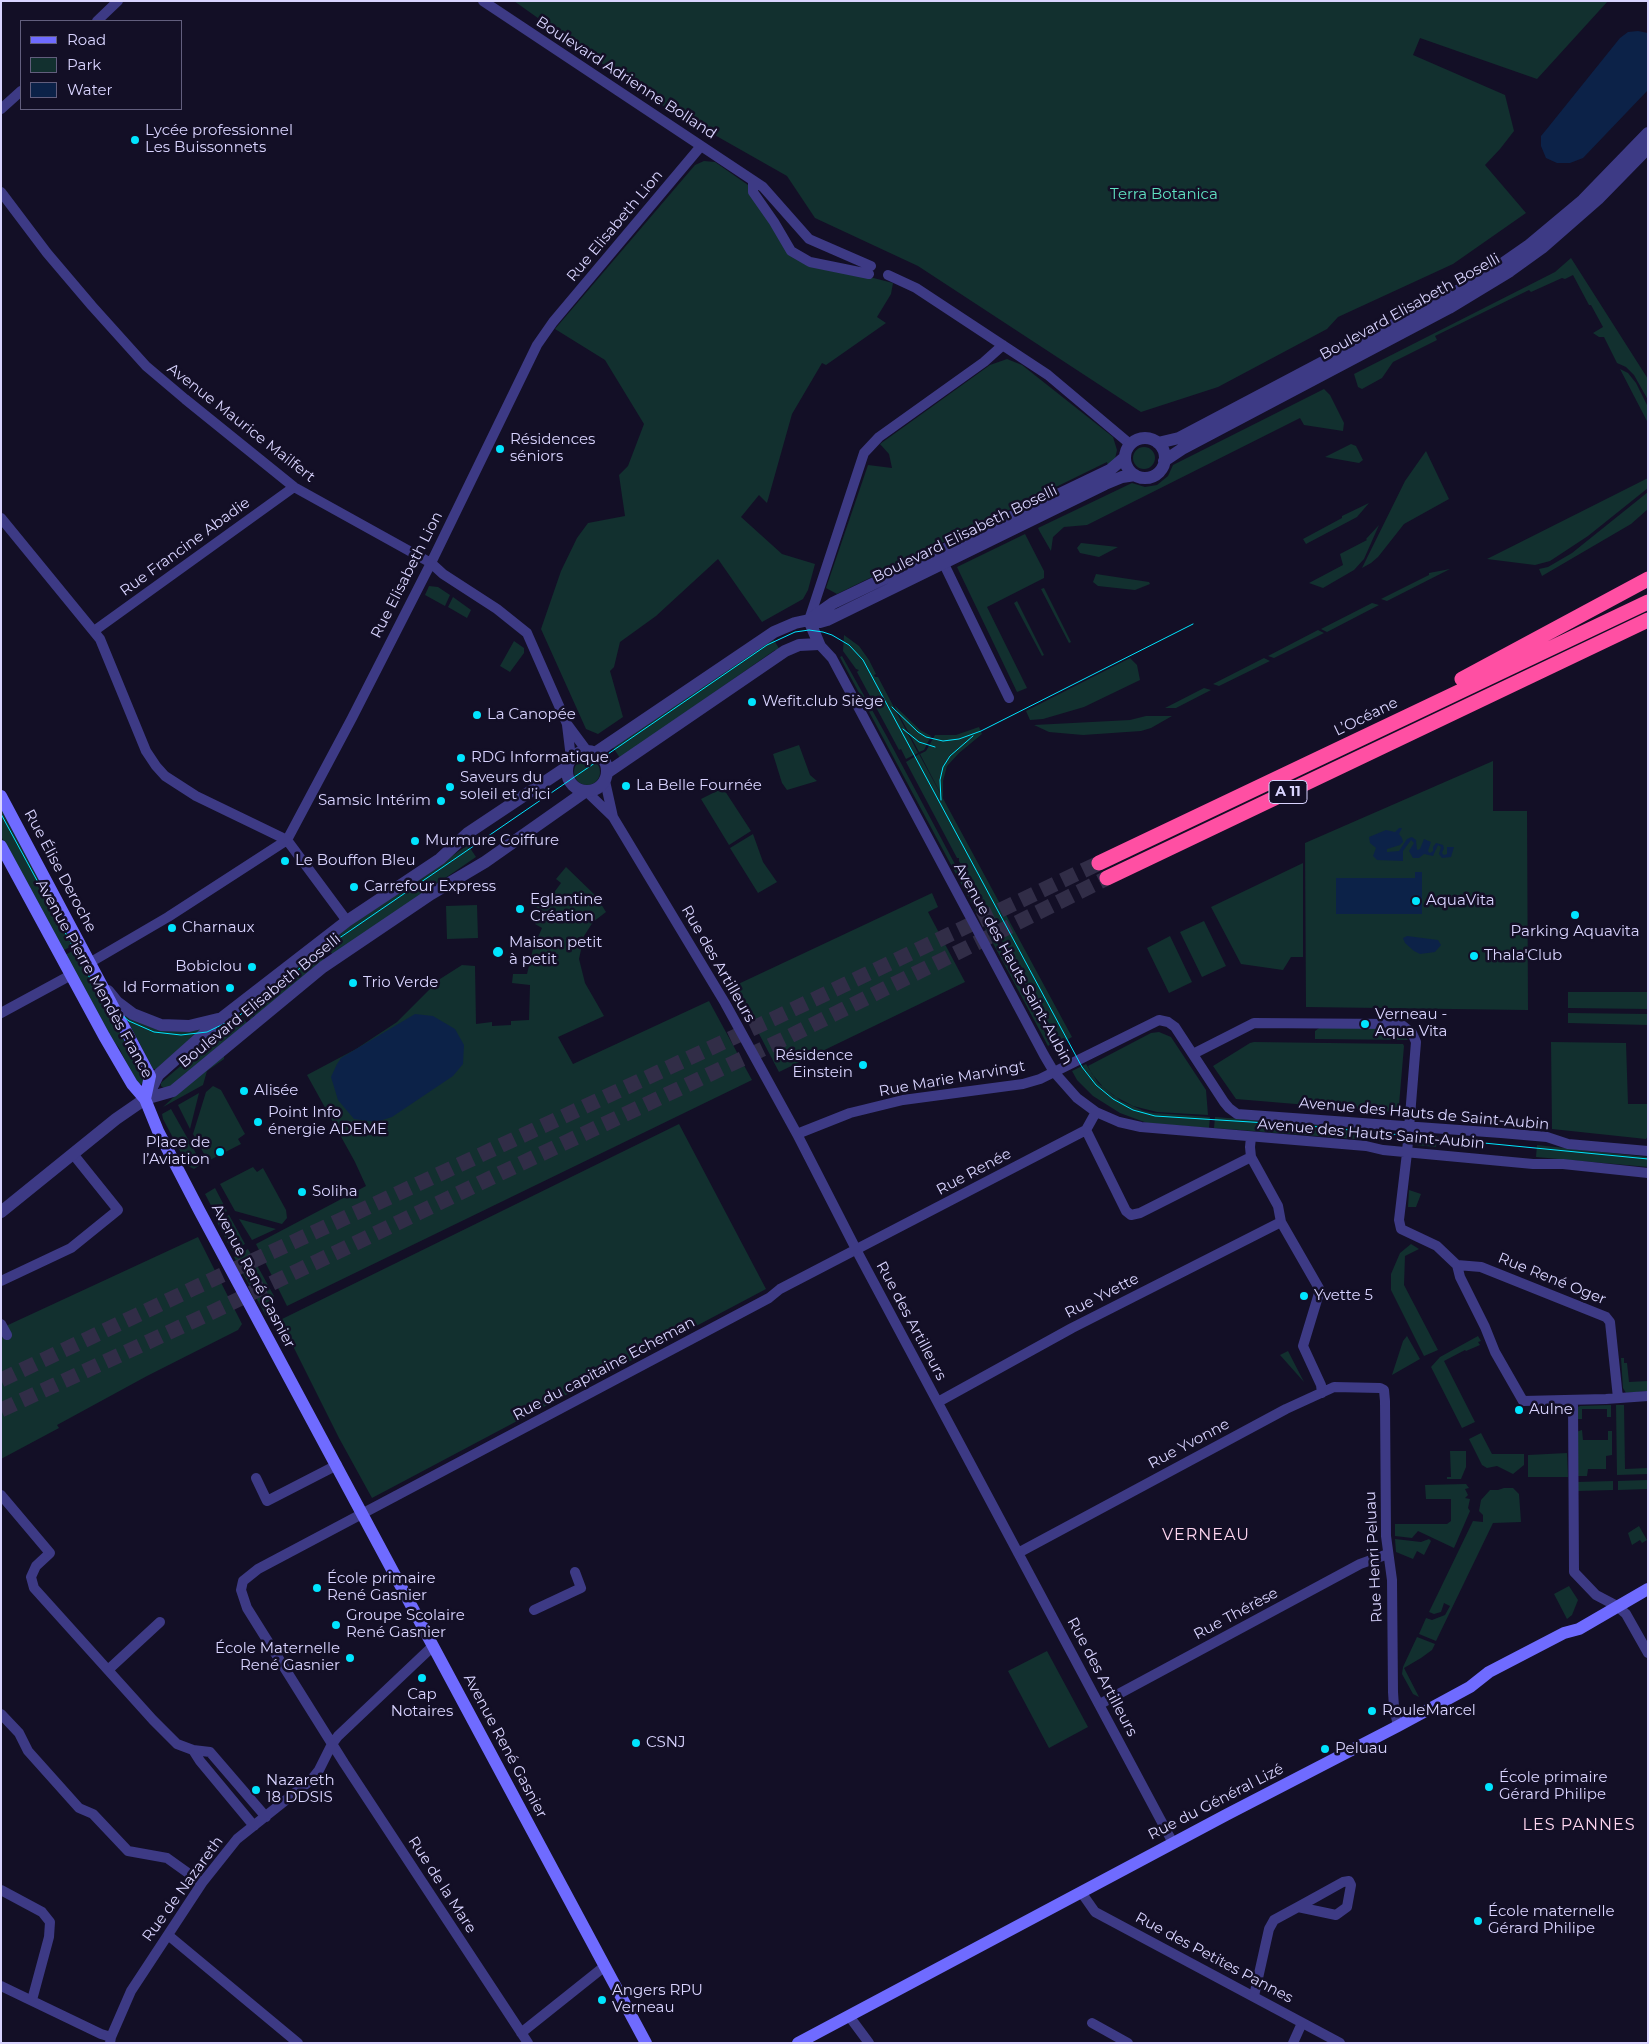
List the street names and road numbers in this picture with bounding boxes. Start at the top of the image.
street label: Boulevard Adrienne Bolland [532,13,720,143]
street label: Rue Elisabeth Lion [563,167,667,285]
street label: Boulevard Elisabeth Boselli [1317,250,1503,364]
street label: Avenue Maurice Mailfert [164,360,318,486]
street label: Boulevard Elisabeth Boselli [870,481,1060,587]
street label: Rue Francine Abadie [117,494,253,600]
street label: Rue Elisabeth Lion [367,509,447,641]
street label: L’Océane [1331,694,1401,740]
road number: A 11 [1269,780,1307,804]
street label: Rue Élise Deroche [20,806,100,936]
street label: Avenue des Hauts Saint-Aubin [950,860,1076,1068]
street label: Avenue Pierre Mendès France [32,877,156,1081]
street label: Rue des Artilleurs [677,902,759,1026]
street label: Boulevard Elisabeth Boselli [175,930,345,1072]
street label: Rue Marie Marvingt [878,1057,1026,1101]
street label: Avenue des Hauts de Saint-Aubin [1298,1094,1550,1134]
street label: Avenue des Hauts Saint-Aubin [1257,1115,1485,1153]
street label: Rue Renée [934,1145,1014,1199]
street label: Avenue René Gasnier [207,1201,299,1351]
street label: Rue René Oger [1495,1249,1609,1309]
street label: Rue des Artilleurs [872,1258,950,1384]
street label: Rue Yvette [1062,1270,1142,1322]
street label: Rue du capitaine Echeman [510,1313,698,1425]
street label: Rue Yvonne [1145,1415,1233,1473]
street label: Rue Henri Peluau [1362,1491,1386,1623]
street label: Rue Thérèse [1191,1584,1281,1644]
street label: Rue des Artilleurs [1063,1614,1141,1740]
street label: Avenue René Gasnier [459,1671,551,1821]
street label: Rue du Général Lizé [1145,1760,1287,1844]
street label: Rue de Nazareth [139,1833,227,1945]
street label: Rue de la Mare [404,1833,480,1937]
street label: Rue des Petites Pannes [1132,1909,1296,2007]

